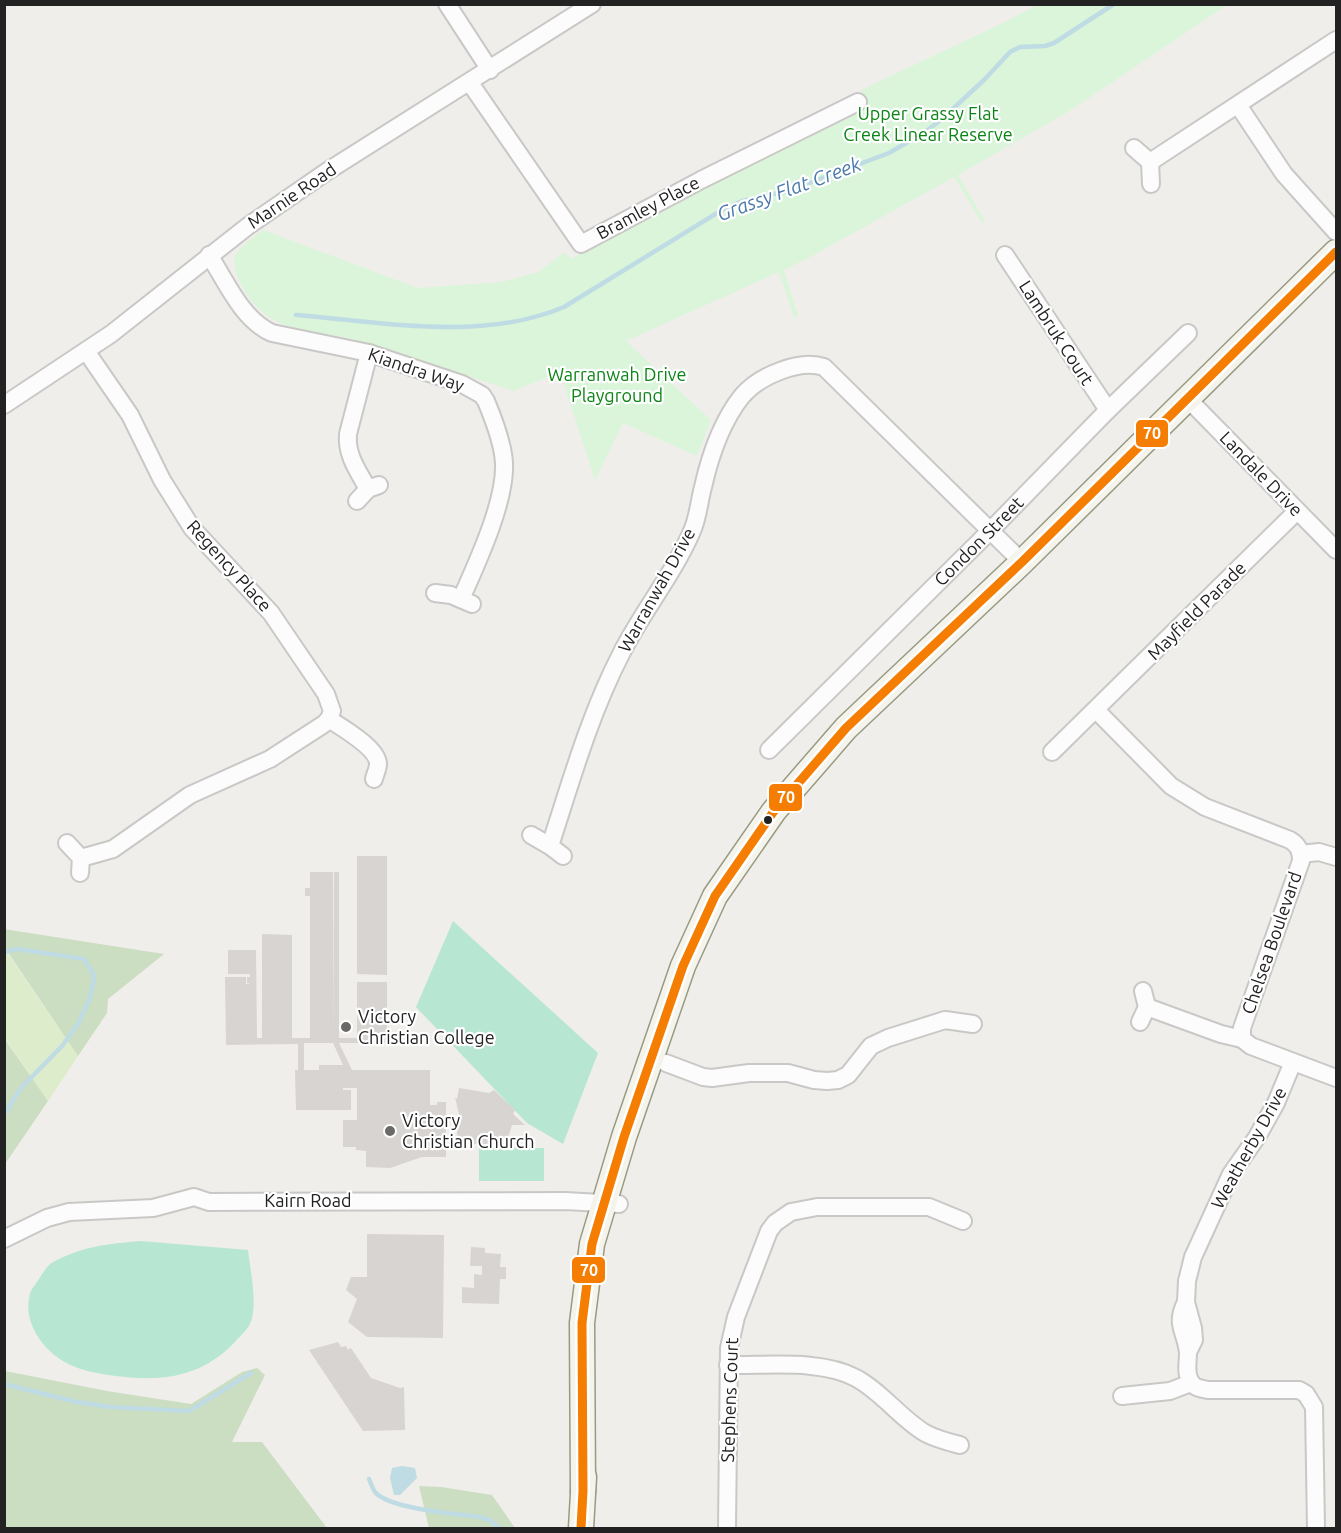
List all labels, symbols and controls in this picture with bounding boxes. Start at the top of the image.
park label: Upper Grassy Flat Creek Linear Reserve [843,103,1013,144]
water label: Grassy Flat Creek [714,152,865,225]
street label: Marnie Road [244,158,339,232]
street label: Bramley Place [593,172,702,243]
street label: Lambruk Court [1016,276,1098,388]
street label: Kiandra Way [366,343,467,395]
park label: Warranwah Drive Playground [548,364,686,405]
line badge: 70 [1135,419,1169,448]
text: 70 [1143,424,1161,442]
street label: Landale Drive [1216,427,1307,520]
street label: Condon Street [930,492,1027,589]
street label: Regency Place [183,516,276,615]
street label: Warranwah Drive [614,524,699,655]
street label: Mayfield Parade [1143,557,1249,663]
line badge: 70 [768,783,803,812]
text: 70 [777,788,795,806]
unlabelled marker [762,814,774,826]
street label: Chelsea Boulevard [1237,869,1305,1017]
place label: Victory Christian College [358,1006,495,1047]
marker: Victory Christian College [339,1020,353,1034]
street label: Weatherby Drive [1207,1083,1290,1212]
place label: Victory Christian Church [402,1110,534,1151]
marker: Victory Christian Church [383,1124,397,1138]
street label: Kairn Road [264,1190,352,1210]
line badge: 70 [571,1256,606,1284]
text: 70 [580,1261,598,1279]
street label: Stephens Court [717,1337,741,1463]

